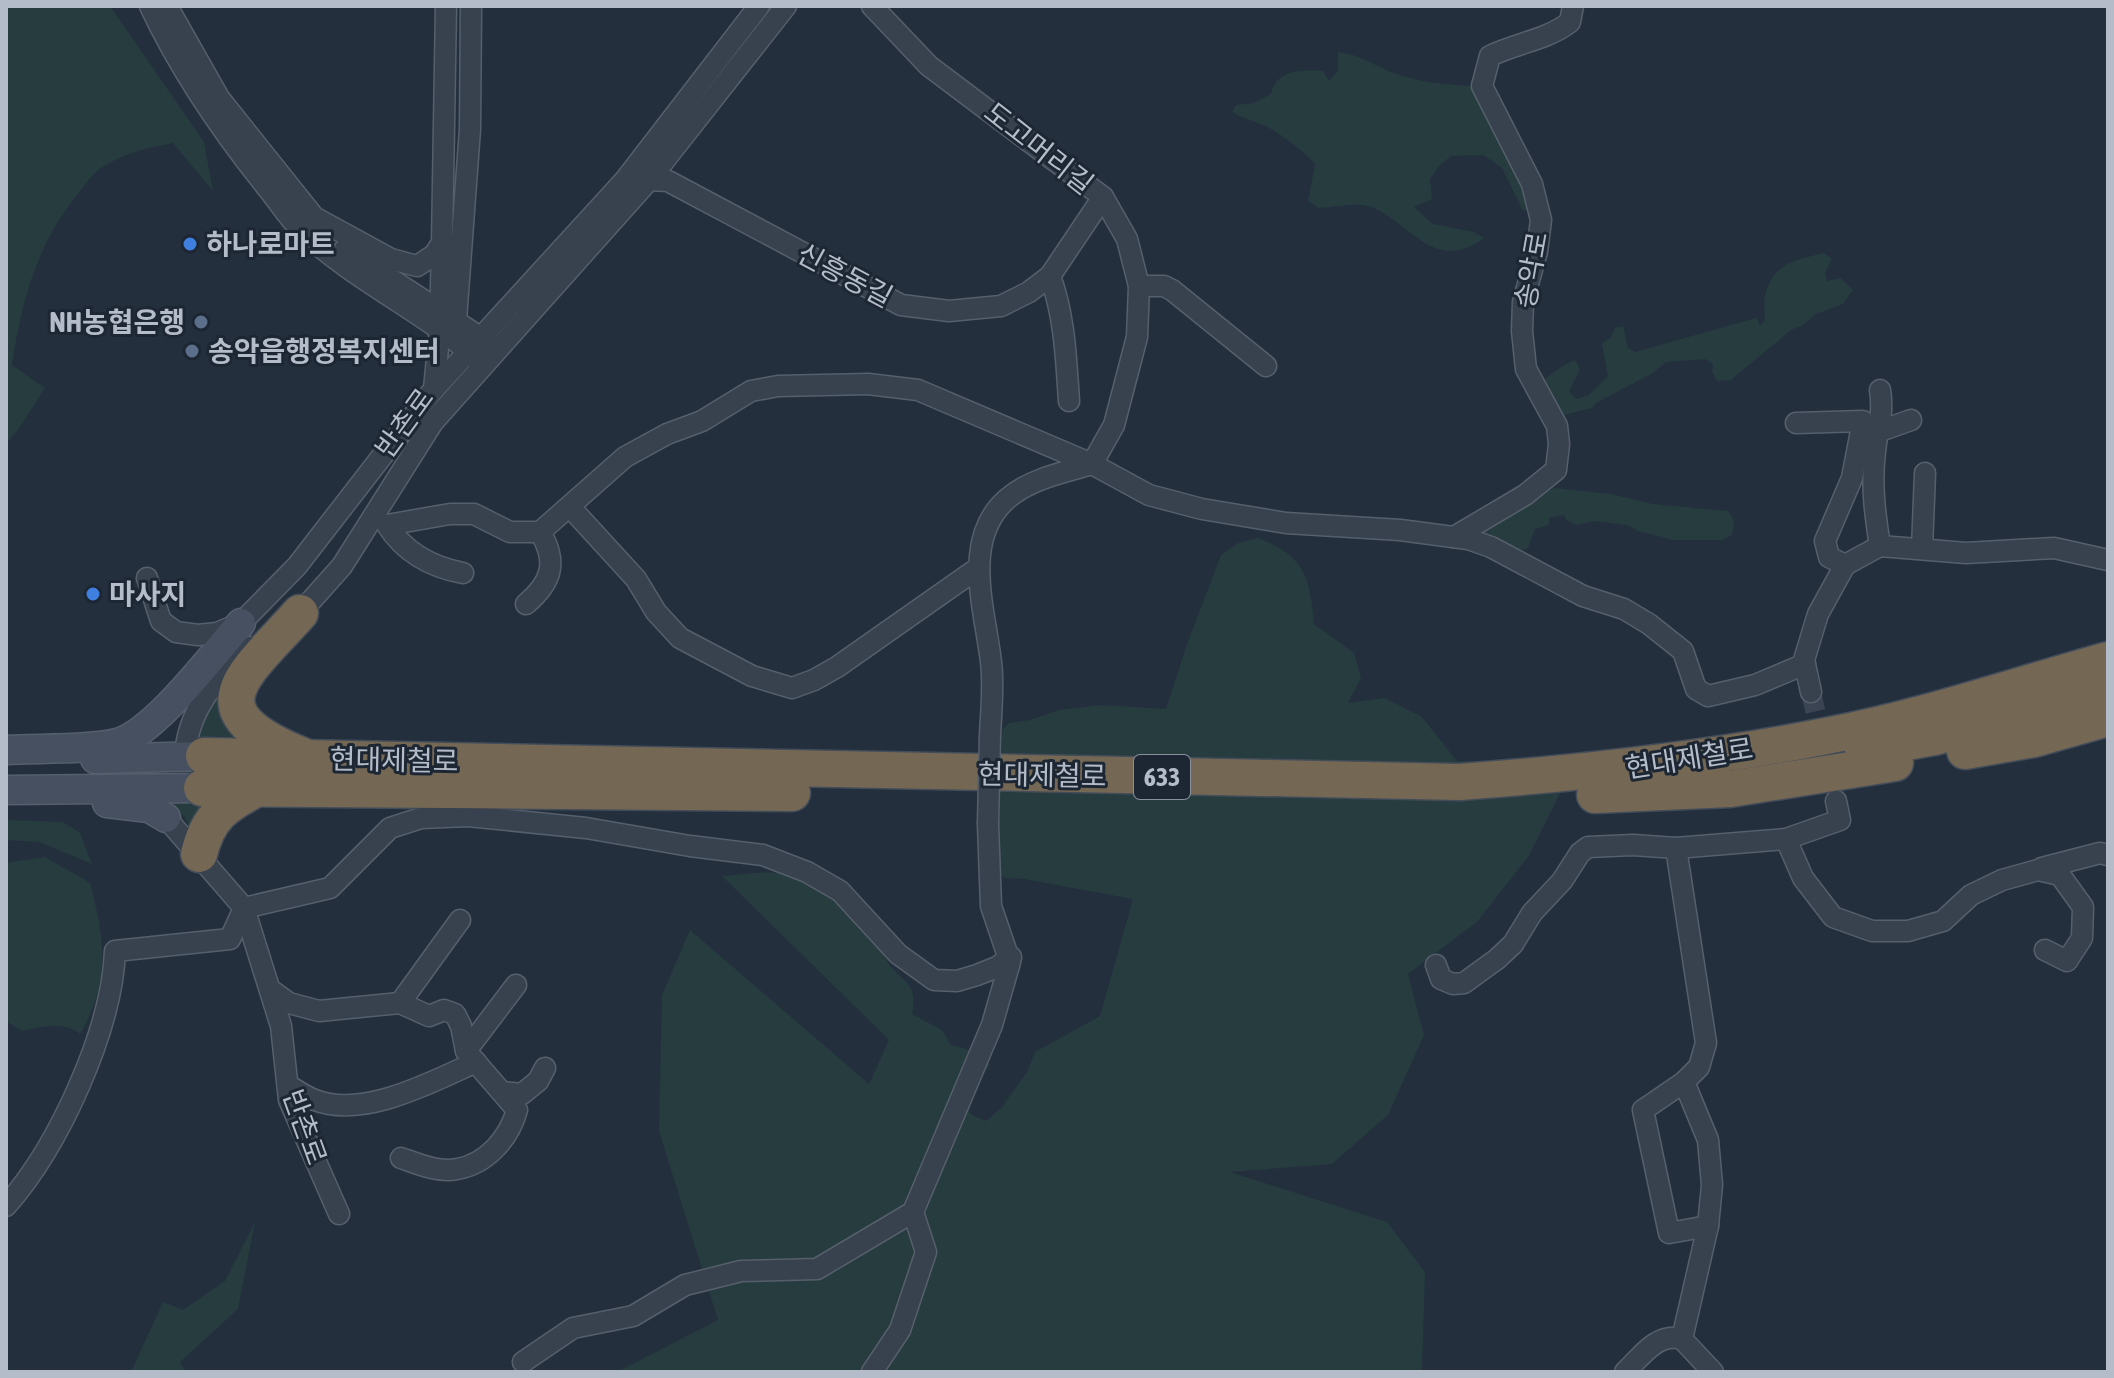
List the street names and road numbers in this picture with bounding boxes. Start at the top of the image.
street label: 도고머리길 [978,96,1100,200]
street label: 송악로 [1509,229,1553,311]
street label: 신흥동길 [792,237,898,313]
street label: 반촌로 [368,382,440,464]
street label: 현대제철로 [1623,732,1755,784]
street label: 현대제철로 [329,743,459,777]
road number: 633 [1134,755,1190,799]
street label: 현대제철로 [977,758,1107,792]
street label: 반촌로 [277,1085,333,1169]

